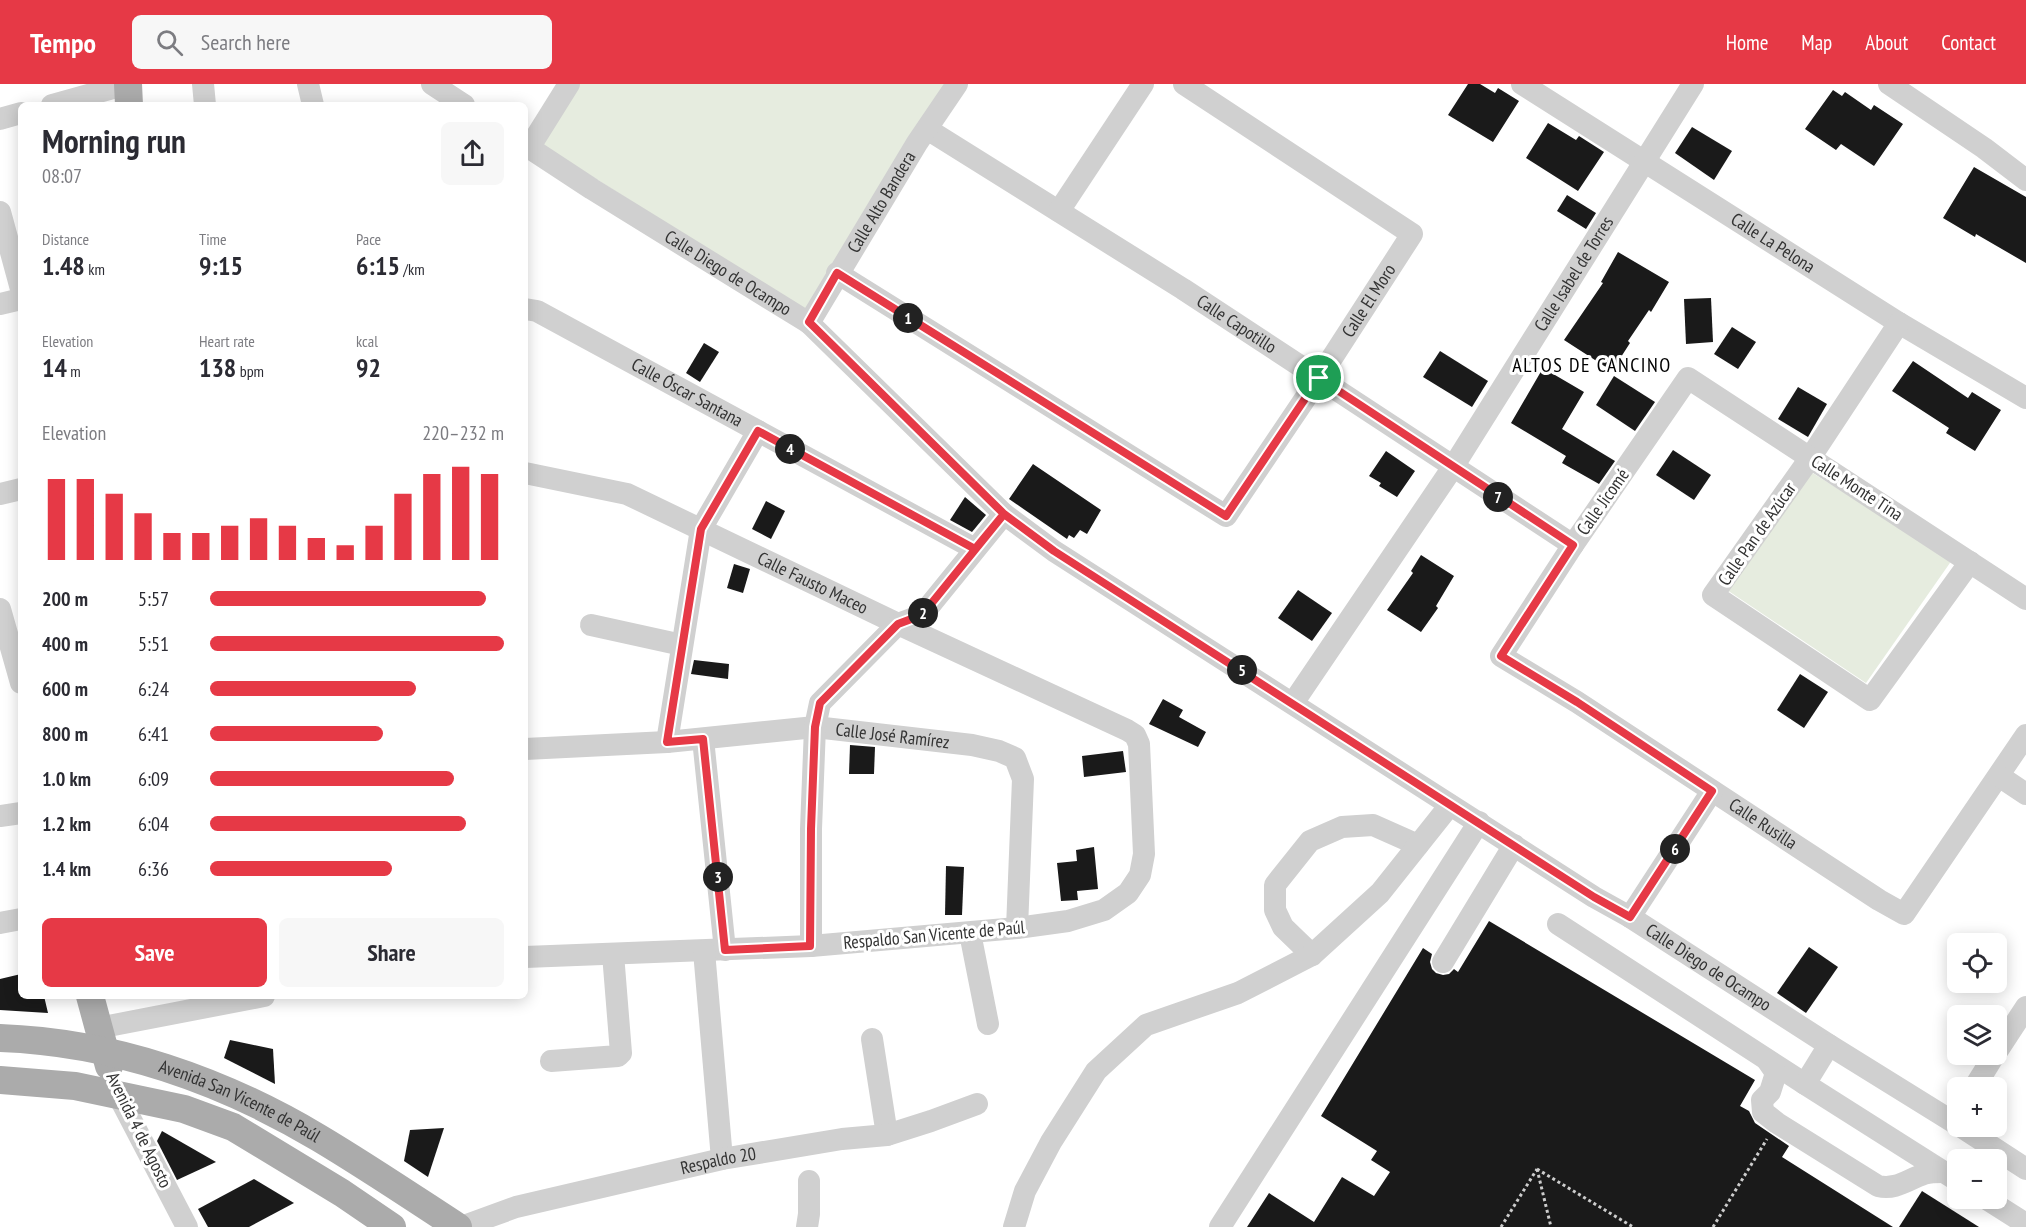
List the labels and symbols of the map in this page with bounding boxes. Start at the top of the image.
street label: Calle Alto Bandera [842,147,920,257]
street label: Calle La Pelona [1727,207,1820,278]
street label: Calle Isabel de Torres [1529,212,1618,336]
street label: Calle Diego de Ocampo [661,225,796,321]
street label: Calle El Moro [1336,259,1401,341]
street label: Calle Capotillo [1193,289,1281,358]
pin: 1 [893,303,923,333]
pin [1293,352,1344,403]
district label: ALTOS DE CANCINO [1512,352,1672,378]
street label: Calle Óscar Santana [628,353,747,432]
pin: 4 [775,434,805,464]
street label: Calle Monte Tina [1807,449,1907,526]
street label: Calle Jicomé [1571,464,1634,539]
street label: Calle Pan de Azúcar [1712,477,1801,590]
pin: 7 [1483,482,1513,512]
street label: Calle Fausto Maceo [754,546,872,619]
pin: 2 [908,598,938,628]
pin: 5 [1227,655,1257,685]
street label: Calle José Ramírez [834,717,951,753]
street label: Calle Rusilla [1725,793,1802,854]
pin: 6 [1660,834,1690,864]
pin: 3 [703,862,733,892]
street label: Respaldo San Vicente de Paúl [842,915,1026,954]
street label: Calle Diego de Ocampo [1641,918,1776,1016]
street label: Avenida San Vicente de Paúl [156,1054,326,1148]
street label: Avenida 4 de Agosto [101,1068,178,1192]
street label: Respaldo 20 [678,1142,757,1179]

